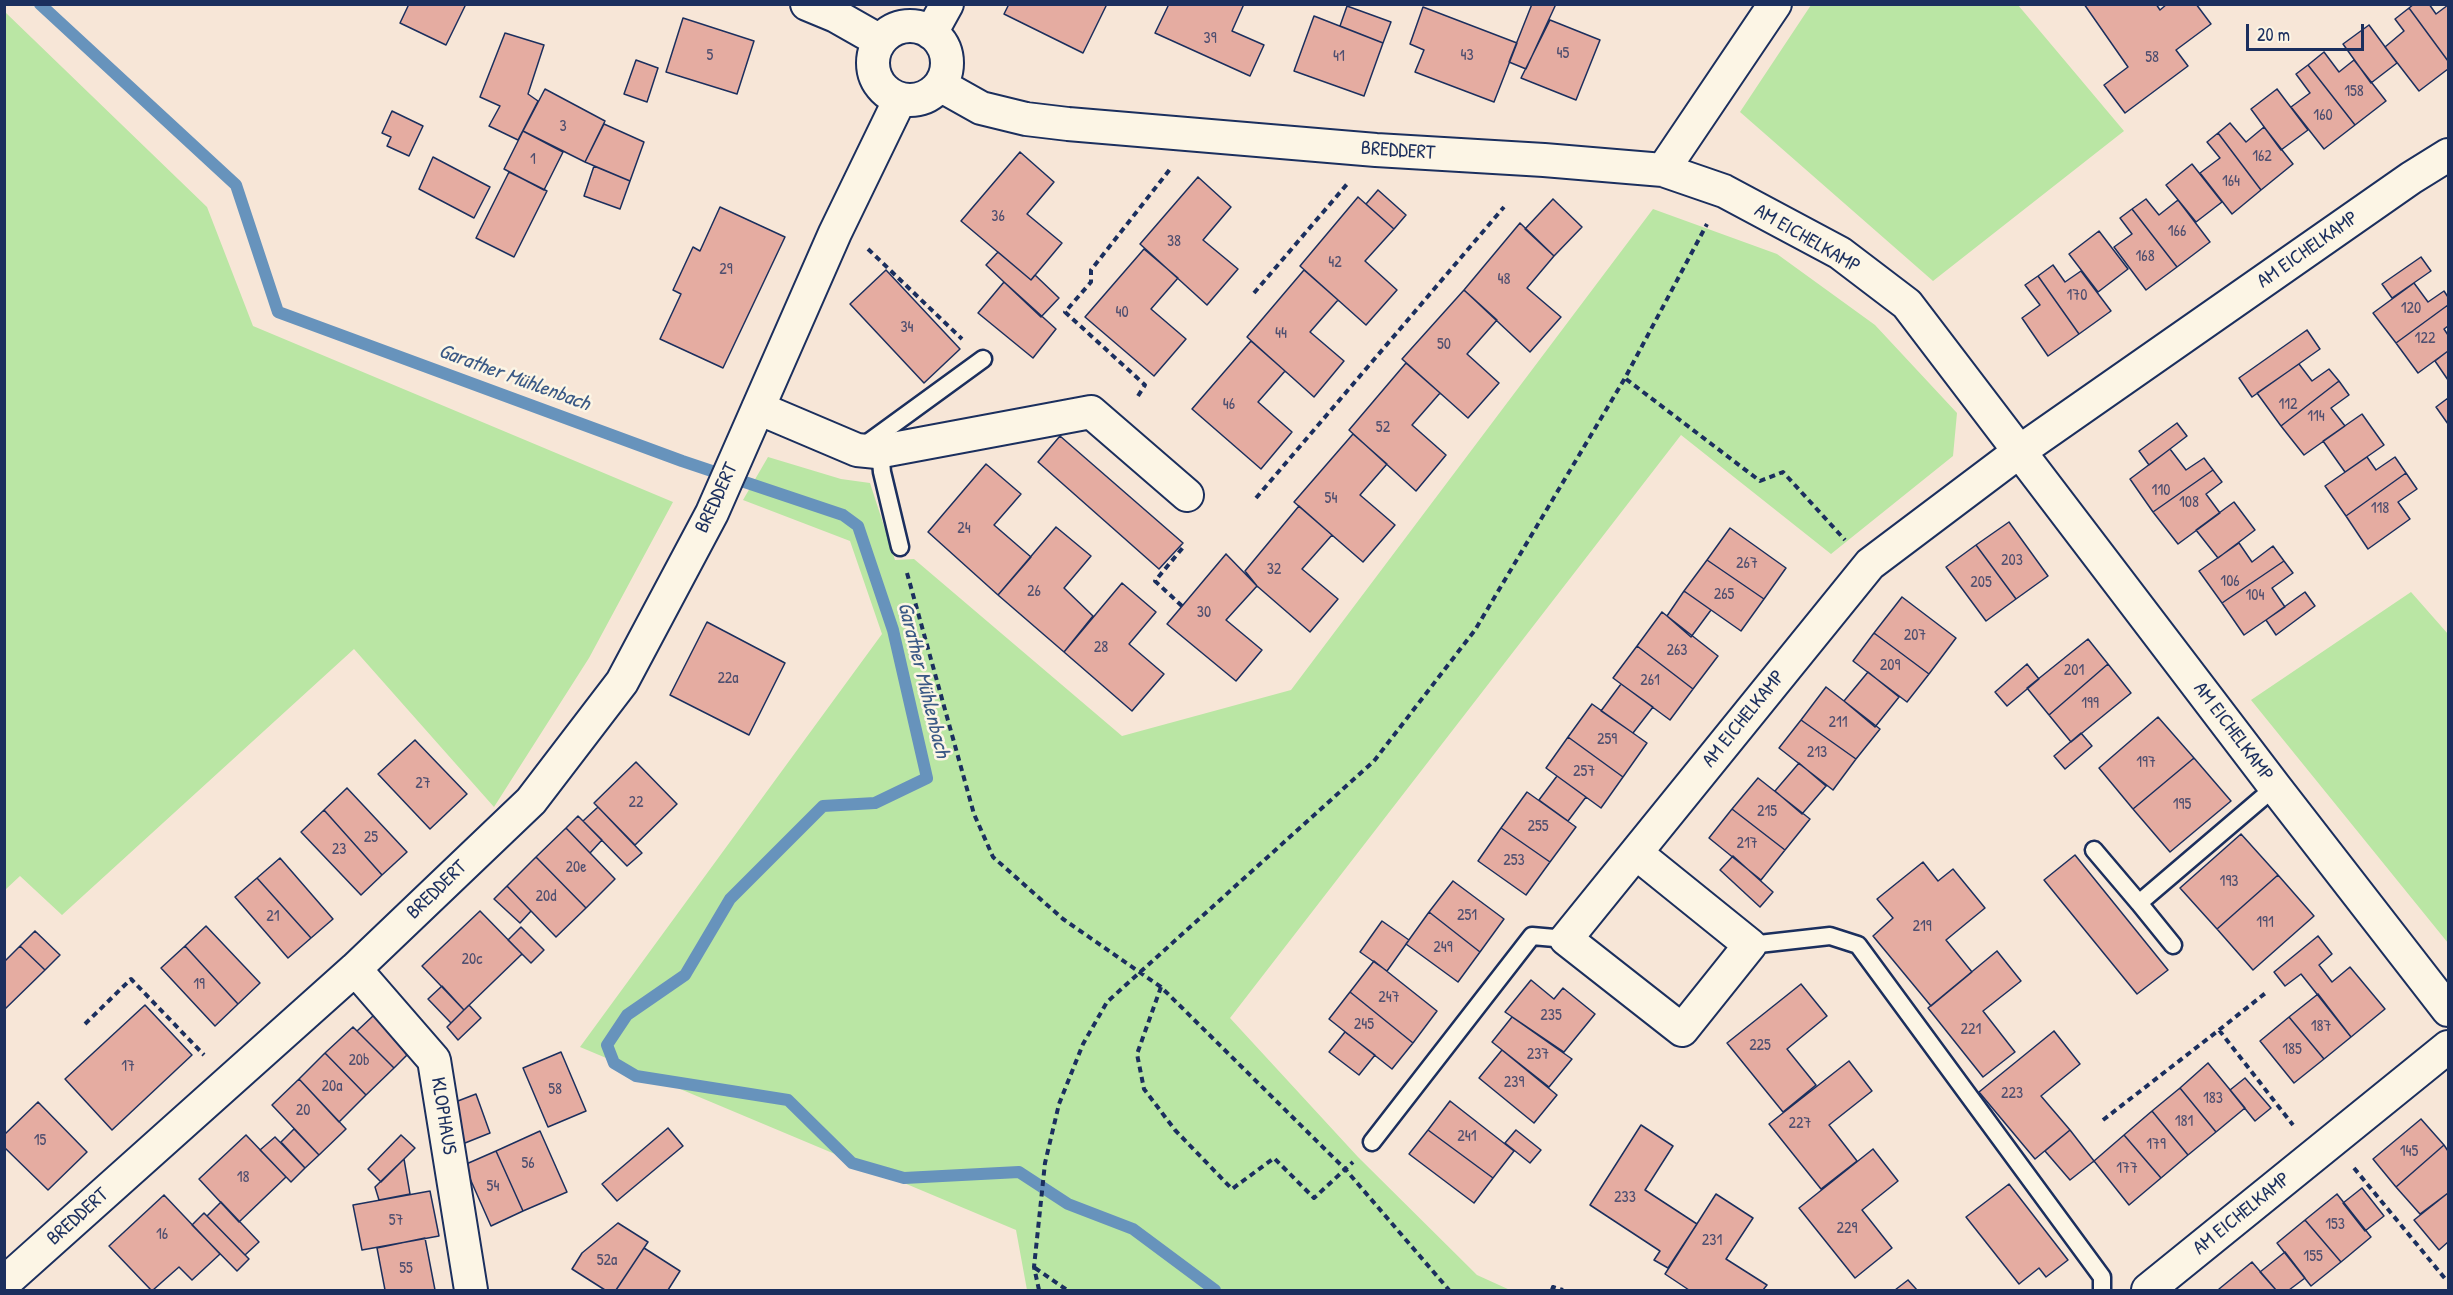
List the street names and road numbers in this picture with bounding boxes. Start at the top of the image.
street label: BREDDERT [1360,136,1436,166]
street label: AM EICHELKAMP [1750,199,1864,279]
street label: AM EICHELKAMP [2253,206,2363,294]
street label: BREDDERT [690,459,744,537]
street label: AM EICHELKAMP [1698,666,1790,772]
street label: AM EICHELKAMP [2188,678,2278,786]
street label: BREDDERT [402,856,472,924]
street label: KLOPHAUS [425,1076,461,1156]
street label: AM EICHELKAMP [2189,1168,2295,1260]
street label: BREDDERT [42,1183,114,1251]

